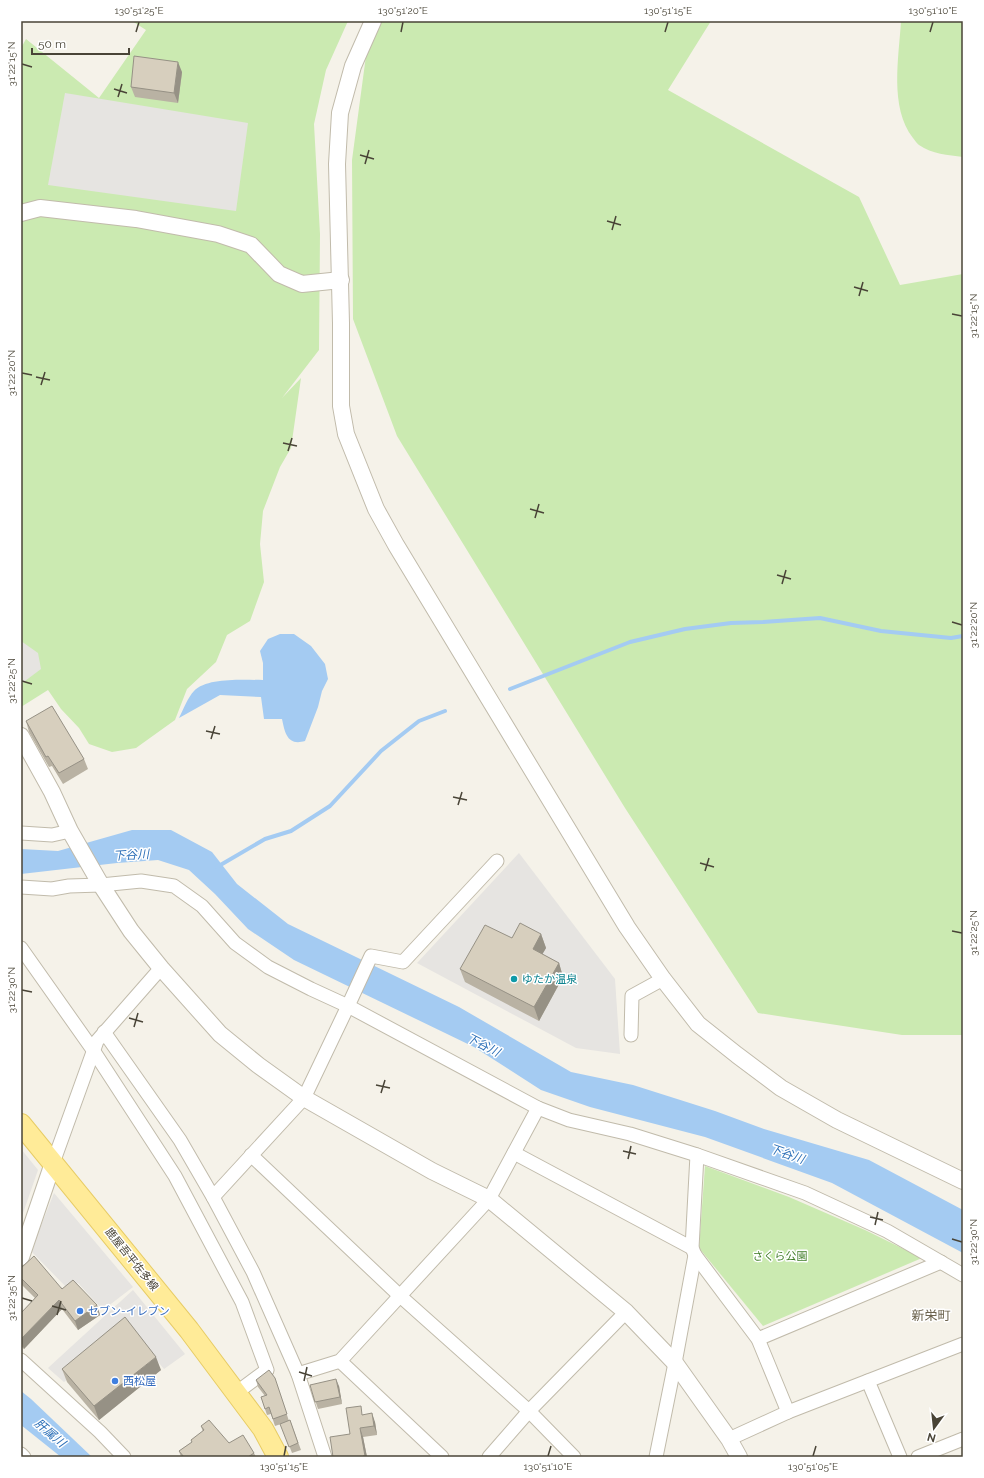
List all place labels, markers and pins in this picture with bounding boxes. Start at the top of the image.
place label: ゆたか温泉 [522,973,578,986]
marker: ゆたか温泉 [509,974,519,984]
place label: セブン-イレブン [88,1305,170,1318]
marker: セブン-イレブン [75,1306,85,1316]
place label: 西松屋 [123,1375,156,1388]
marker: 西松屋 [110,1376,120,1386]

